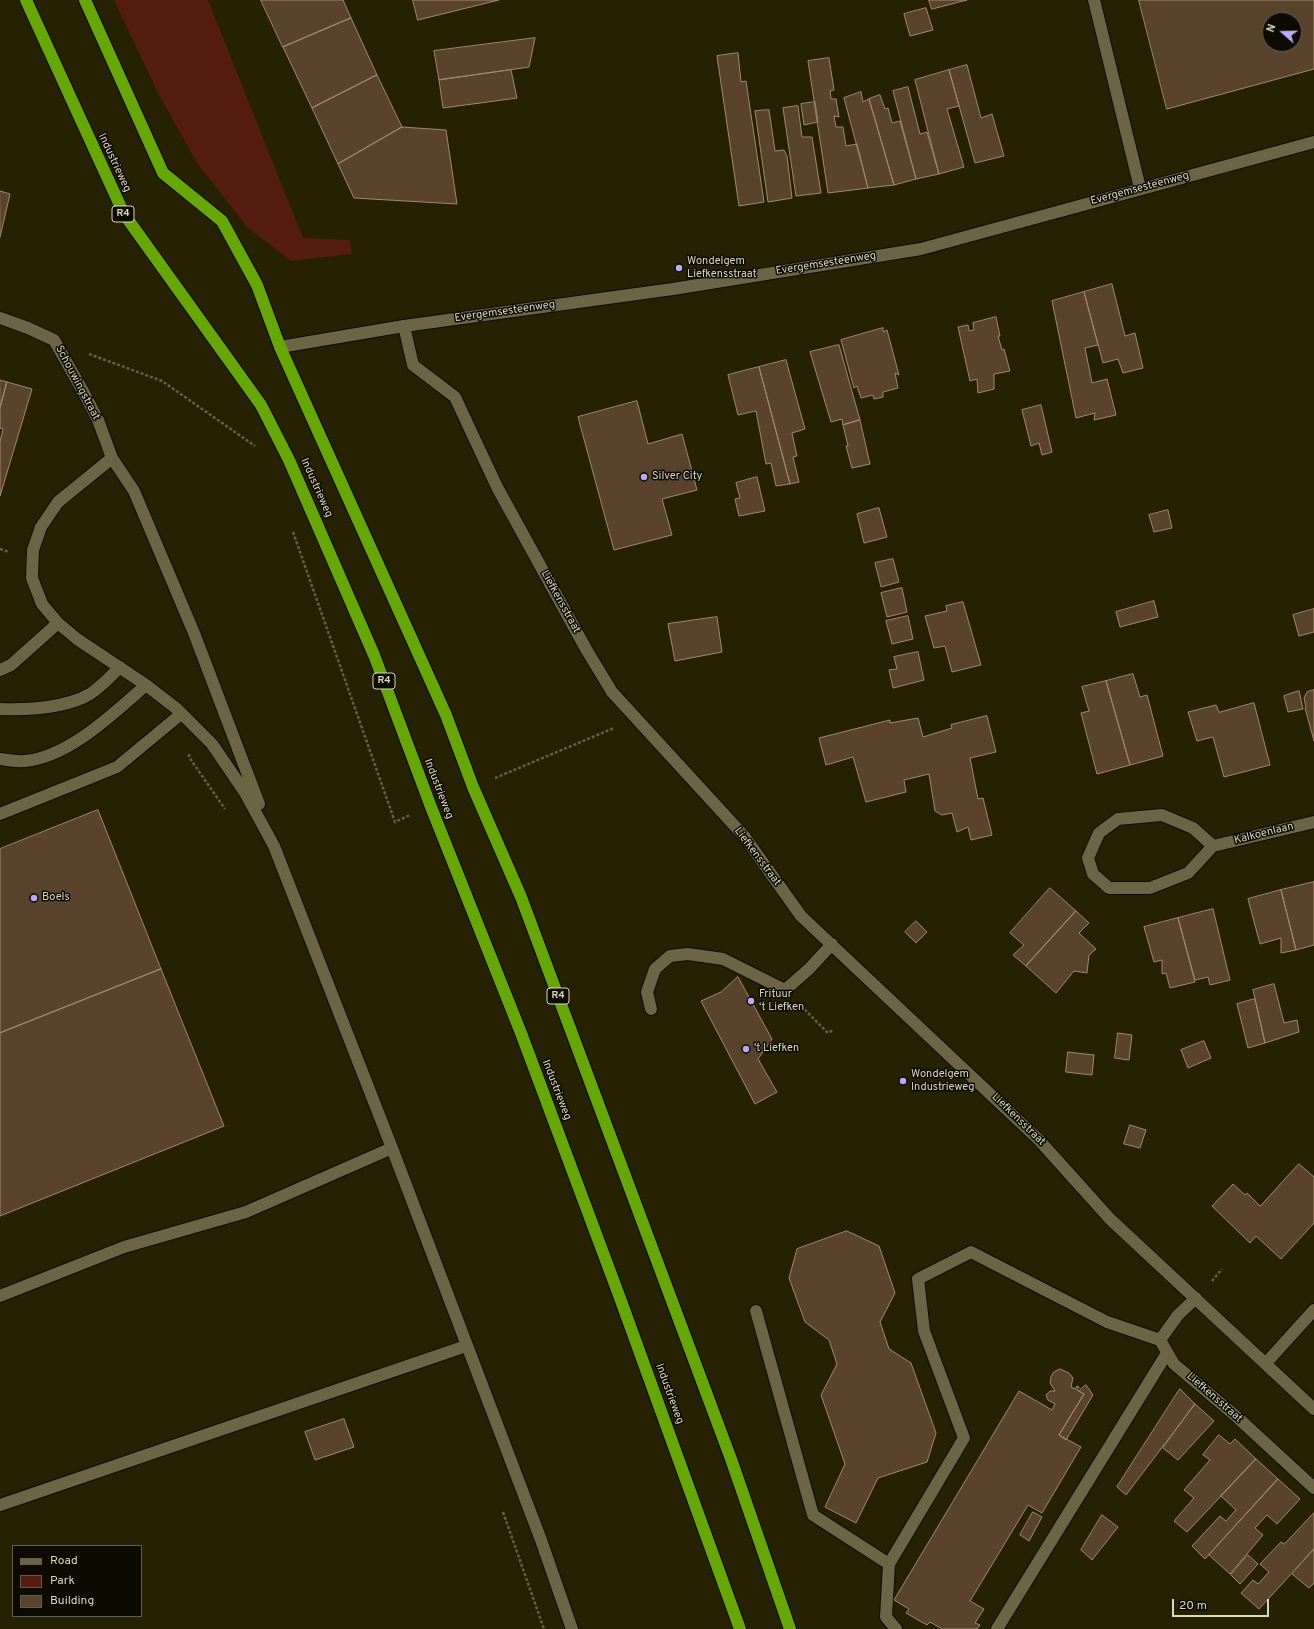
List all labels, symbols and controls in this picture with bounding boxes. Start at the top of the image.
north arrow [1262,12,1302,52]
text: N [1264,22,1280,34]
street label: Industrieweg [95,131,133,195]
street label: Evergemsesteenweg [1089,170,1191,208]
road number: R4 [112,206,134,222]
street label: Evergemsesteenweg [775,250,877,278]
place label: Wondelgem Liefkensstraat [687,255,757,281]
marker: Wondelgem Liefkensstraat [674,263,684,273]
street label: Evergemsesteenweg [454,298,556,326]
street label: Schouwingstraat [52,344,102,422]
street label: Industrieweg [297,456,335,520]
place label: Silver City [652,470,702,484]
marker: Silver City [639,472,649,482]
street label: Liefkensstraat [537,568,583,636]
road number: R4 [373,673,395,689]
street label: Industrieweg [420,757,456,821]
street label: Kalkoenlaan [1233,820,1295,848]
street label: Liefkensstraat [731,825,783,889]
place label: Boels [42,891,70,905]
marker: Boels [29,893,39,903]
road number: R4 [547,988,569,1004]
place label: Frituur ‘t Liefken [759,988,804,1014]
marker: Frituur ‘t Liefken [746,996,756,1006]
place label: 't Liefken [754,1042,799,1056]
marker: 't Liefken [741,1044,751,1054]
street label: Industrieweg [538,1058,574,1122]
place label: Wondelgem Industrieweg [911,1068,974,1094]
marker: Wondelgem Industrieweg [898,1076,908,1086]
street label: Liefkensstraat [988,1091,1048,1149]
street label: Industrieweg [652,1362,686,1426]
street label: Liefkensstraat [1183,1370,1245,1426]
legend [12,1545,142,1617]
text: Road [50,1553,78,1569]
text: Park [50,1573,75,1589]
scale bar [1174,1591,1271,1617]
text: Building [50,1593,94,1609]
text: 20 m [1179,1598,1207,1614]

